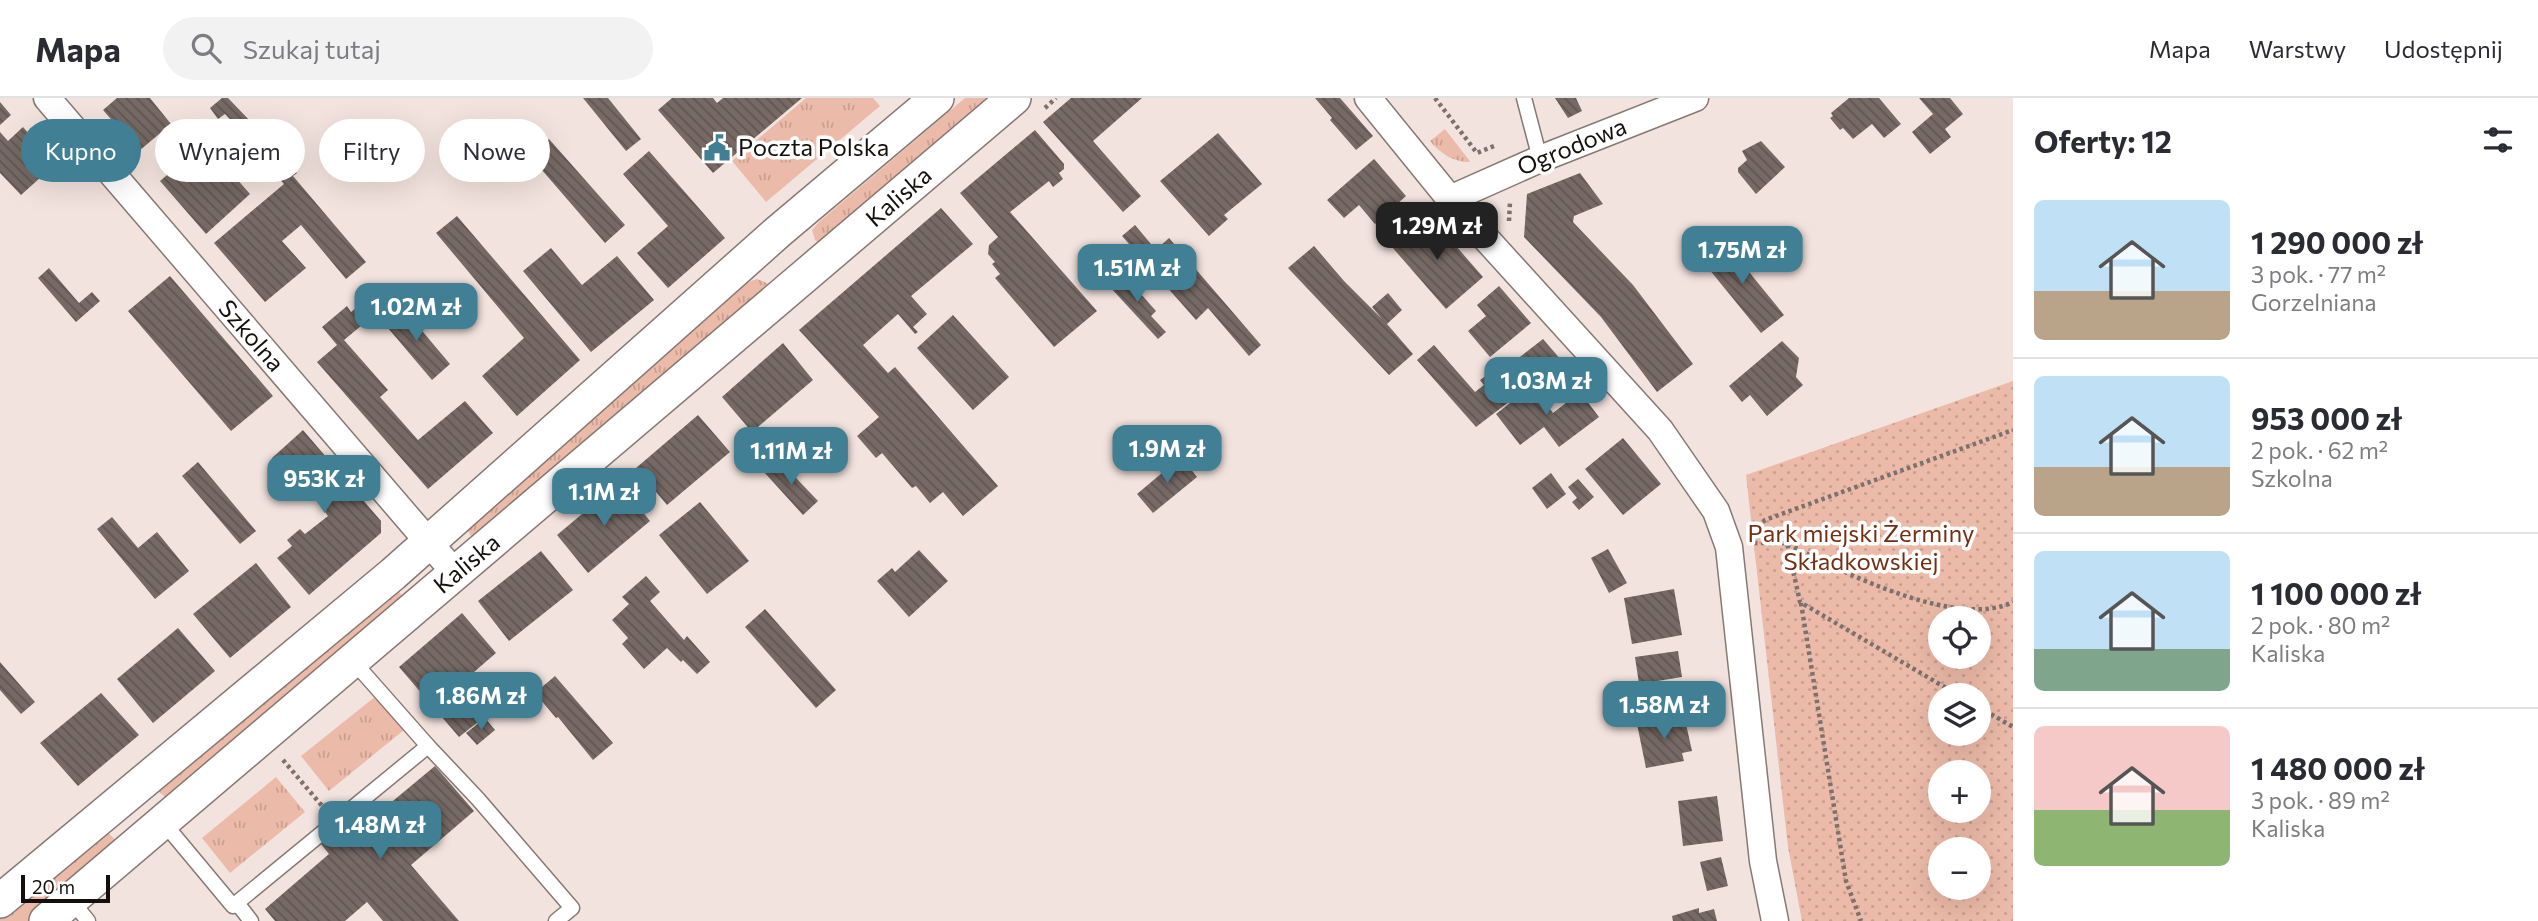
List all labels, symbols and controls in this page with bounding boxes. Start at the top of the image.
search box [163,17,653,80]
text: Mapa [35,28,121,69]
icon: search [187,29,225,67]
text: Szukaj tutaj [243,33,381,64]
text: Mapa [2149,34,2211,63]
text: Warstwy [2249,34,2346,63]
text: Udostępnij [2384,34,2503,63]
street label: Ogrodowa [1512,111,1630,181]
chip: Kupno [21,119,141,182]
chip: Wynajem [155,119,305,182]
chip: Filtry [319,119,425,182]
chip: Nowe [439,119,550,182]
icon: filters [2479,121,2517,159]
text: Oferty: 12 [2034,122,2172,159]
place label: Poczta Polska [738,132,889,161]
public building icon: Poczta Polska [702,133,732,163]
street label: Kaliska [859,160,937,232]
pin: 1.29M zł [1365,202,1509,262]
text: 1.29M zł [1392,211,1482,239]
text: 1 290 000 zł [2251,223,2423,260]
pin: 1.75M zł [1670,226,1814,286]
icon: home [2090,228,2174,312]
text: 1.75M zł [1698,235,1786,263]
pin: 1.51M zł [1065,244,1209,304]
text: 1.51M zł [1094,253,1180,281]
text: 3 pok. · 77 m² [2251,260,2386,288]
pin: 1.02M zł [344,284,488,343]
text: Gorzelniana [2251,288,2377,316]
text: 1.02M zł [371,292,461,320]
street label: Szkolna [213,293,291,377]
pin: 1.03M zł [1474,358,1618,417]
text: 1.03M zł [1500,366,1592,394]
text: 953 000 zł [2251,399,2402,436]
icon: home [2090,404,2174,488]
pin: 1.9M zł [1102,426,1232,485]
pin: 1.11M zł [719,428,863,487]
text: 1.9M zł [1129,434,1205,462]
text: 1.11M zł [750,436,832,464]
text: 2 pok. · 62 m² [2251,436,2388,464]
pin: 953K zł [259,456,389,515]
text: 953K zł [283,464,365,492]
text: Szkolna [2251,464,2333,492]
pin: 1.1M zł [539,468,669,528]
text: 1.1M zł [568,477,640,505]
park label: Park miejski Żerminy Składkowskiej [1748,518,1974,575]
street label: Kaliska [427,527,505,599]
text: 1 100 000 zł [2251,574,2421,611]
icon: home [2090,579,2174,663]
map controls [1928,606,1991,900]
button: locate [1928,606,1991,669]
text: 2 pok. · 80 m² [2251,611,2390,639]
text: Kaliska [2251,639,2325,667]
pin: 1.86M zł [409,672,553,732]
text: 1.86M zł [435,681,527,709]
pin: 1.58M zł [1592,682,1736,741]
button: layers [1928,683,1991,746]
text: 1.58M zł [1619,690,1709,718]
text: 1 480 000 zł [2251,749,2425,786]
icon: home [2090,754,2174,838]
button: + [1928,760,1991,823]
text: 3 pok. · 89 m² [2251,786,2390,814]
pin: 1.48M zł [308,802,452,861]
text: 1.48M zł [334,810,426,838]
text: Kaliska [2251,814,2325,842]
button: − [1928,837,1991,900]
scale bar [21,872,110,904]
text: 20 m [32,875,75,898]

